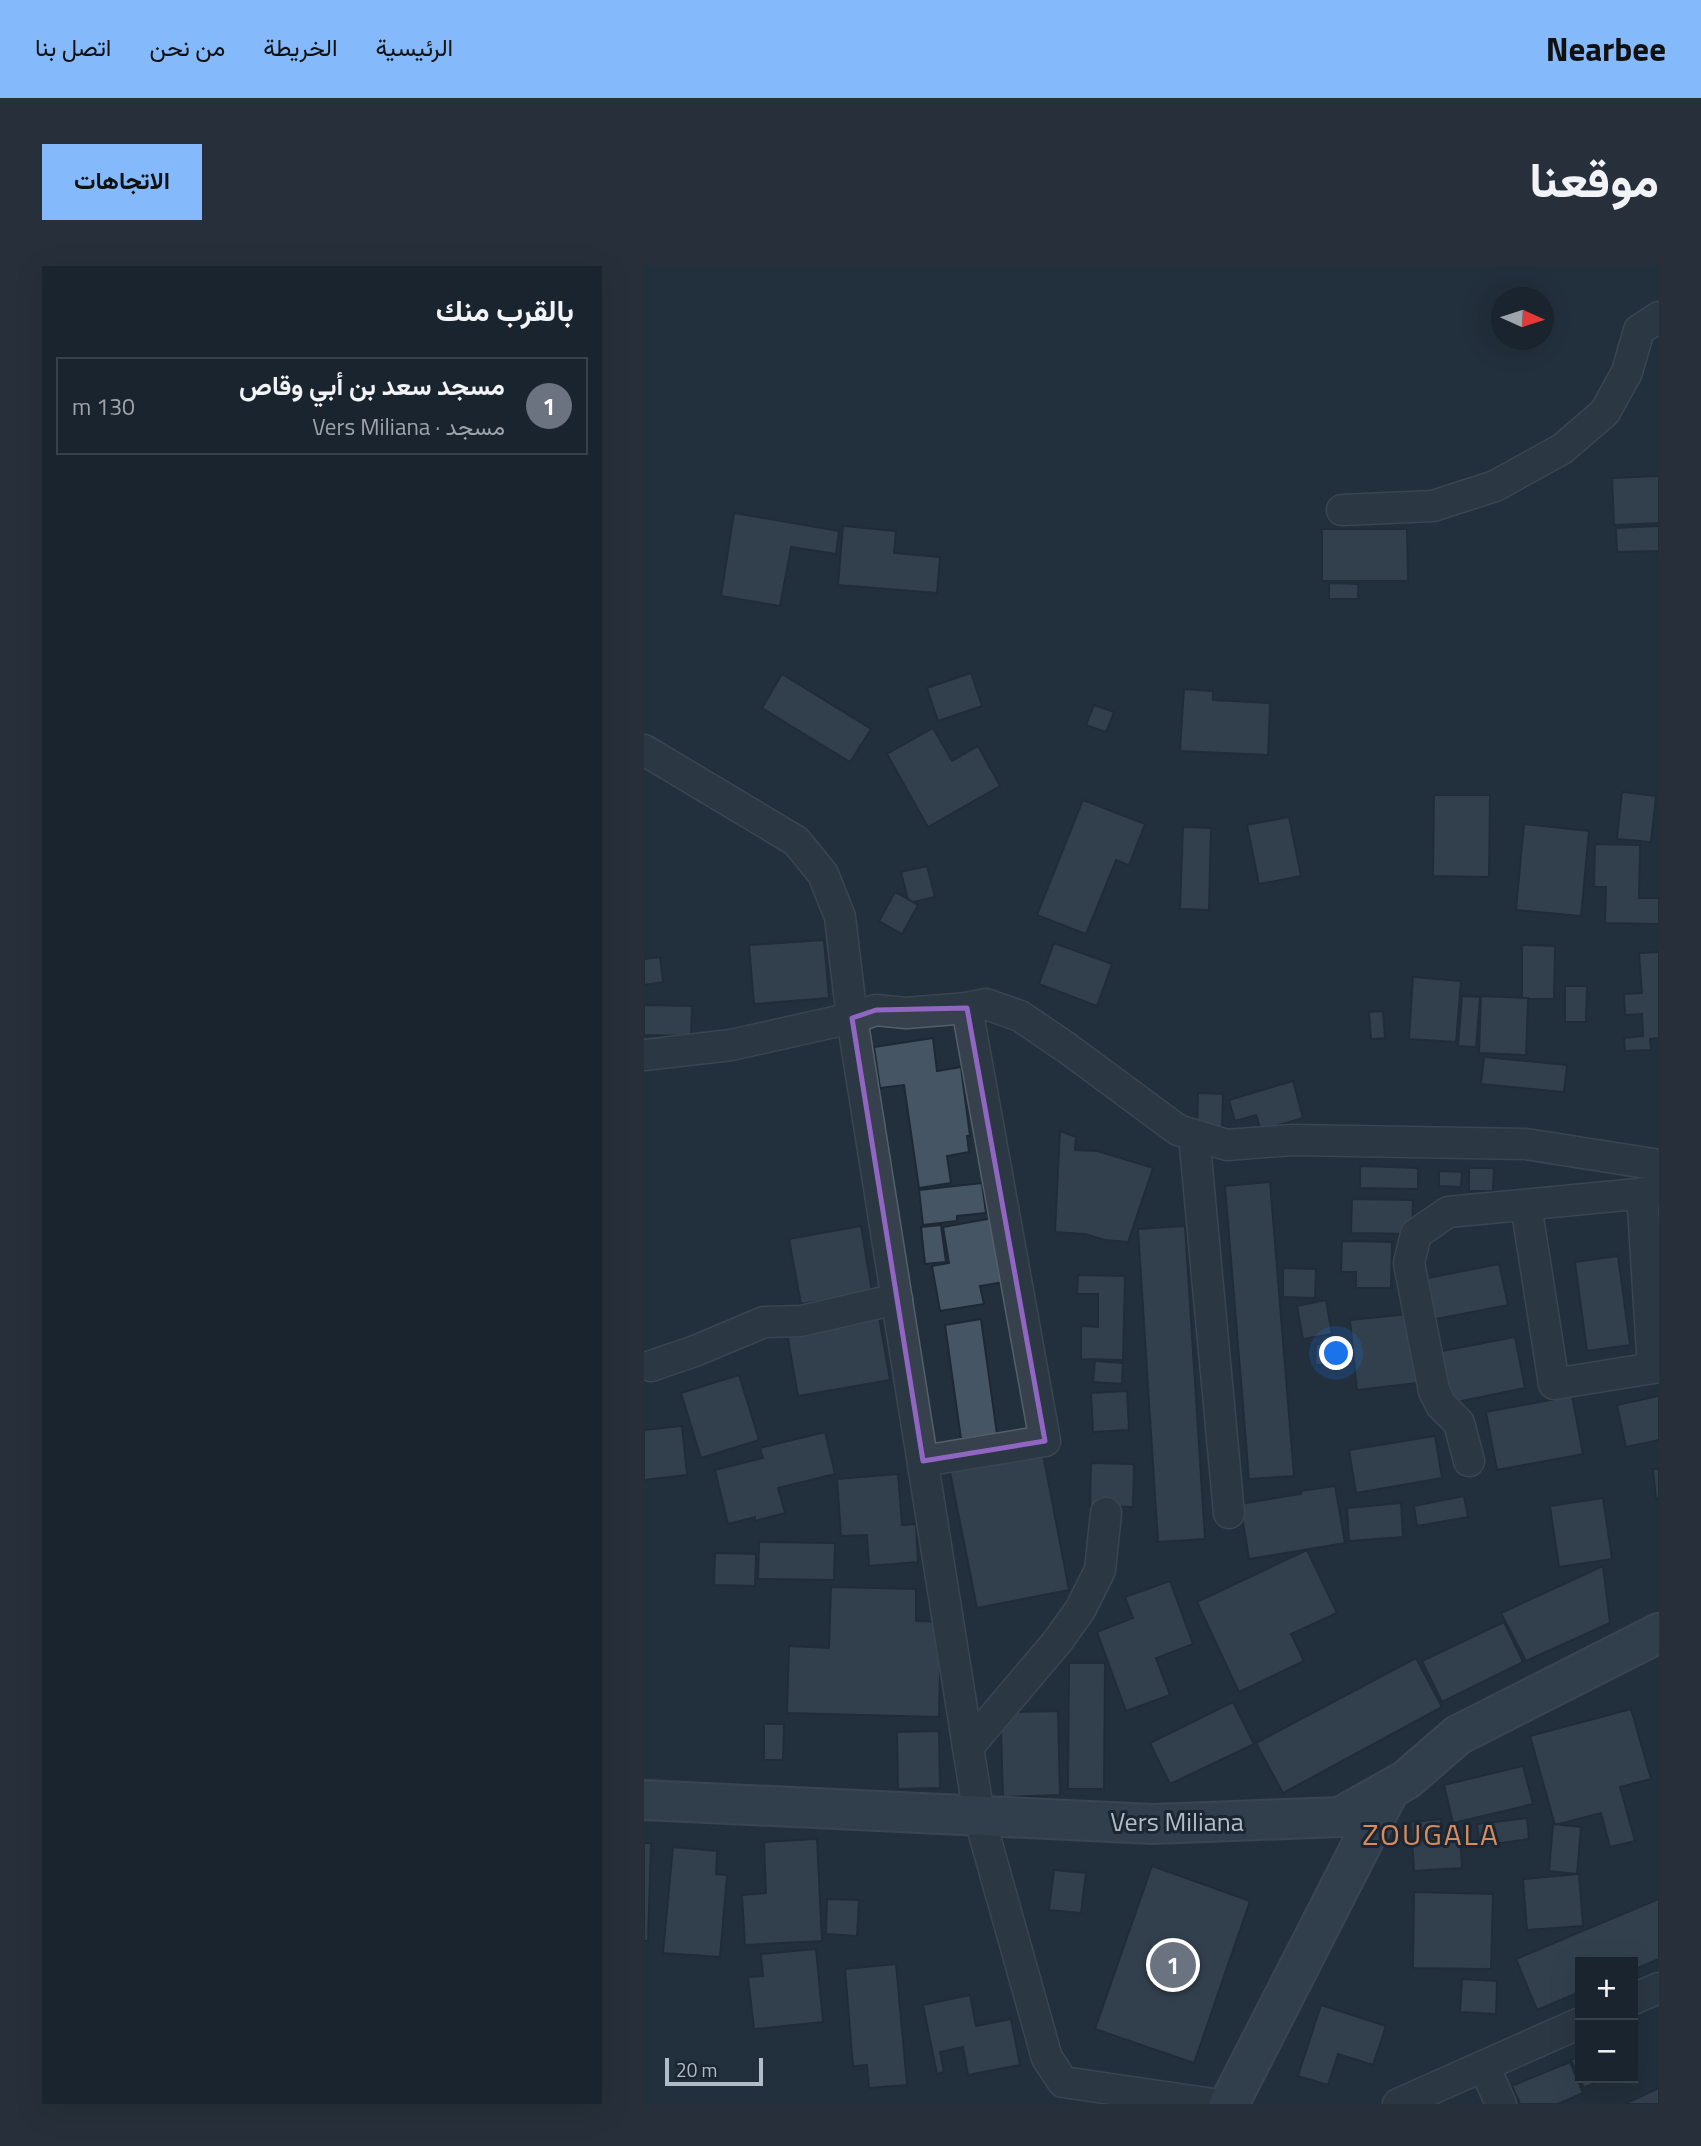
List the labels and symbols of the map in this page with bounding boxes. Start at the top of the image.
north arrow [1491,287,1554,350]
your location [1319,1336,1353,1370]
street label: Vers Miliana [1110,1802,1244,1841]
district label: ZOUGALA [1362,1811,1500,1857]
pin: 1 [1150,1939,1196,1991]
scale bar [665,2055,763,2087]

